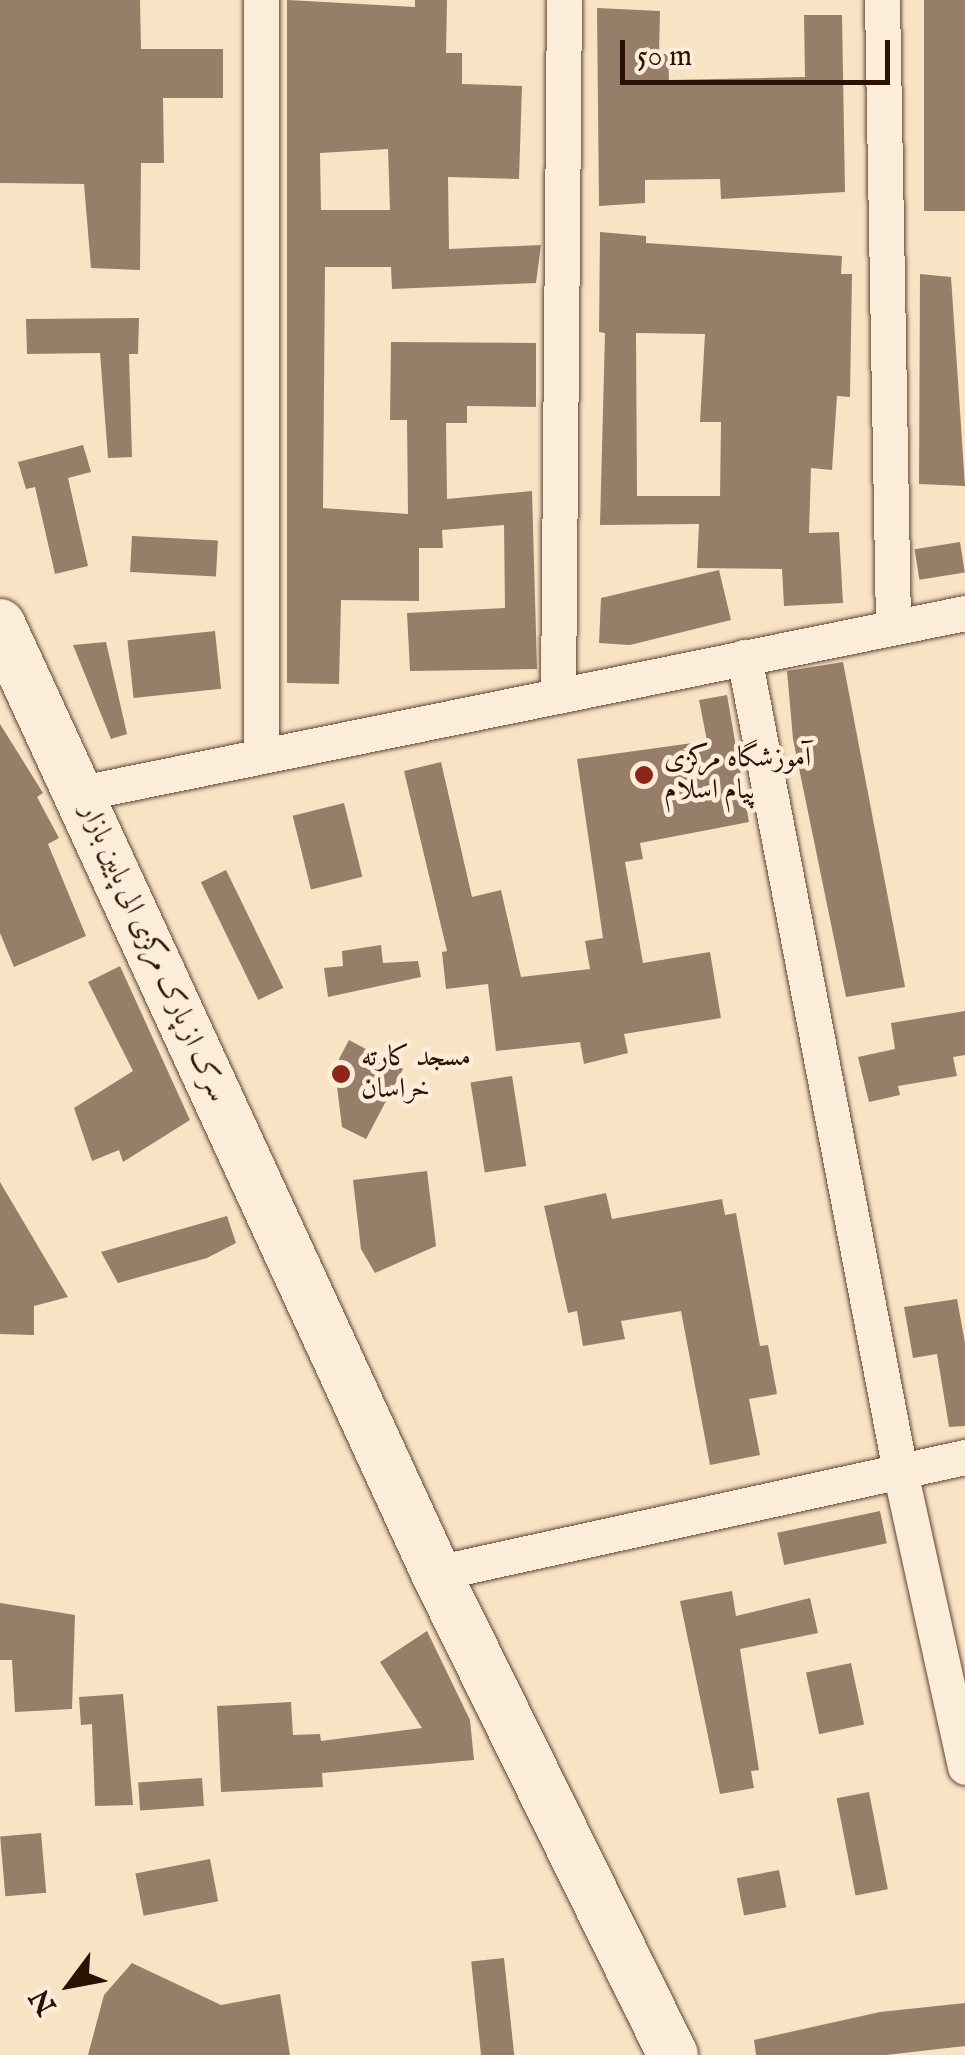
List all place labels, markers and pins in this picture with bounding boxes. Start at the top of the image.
place label: آموزشگاه مرکزی پیام اسلام [664,742,811,808]
marker: آموزشگاه مرکزی پیام اسلام [633,764,655,786]
place label: مسجد کارته خراسان [361,1041,471,1107]
marker: مسجد کارته خراسان [330,1063,352,1085]

